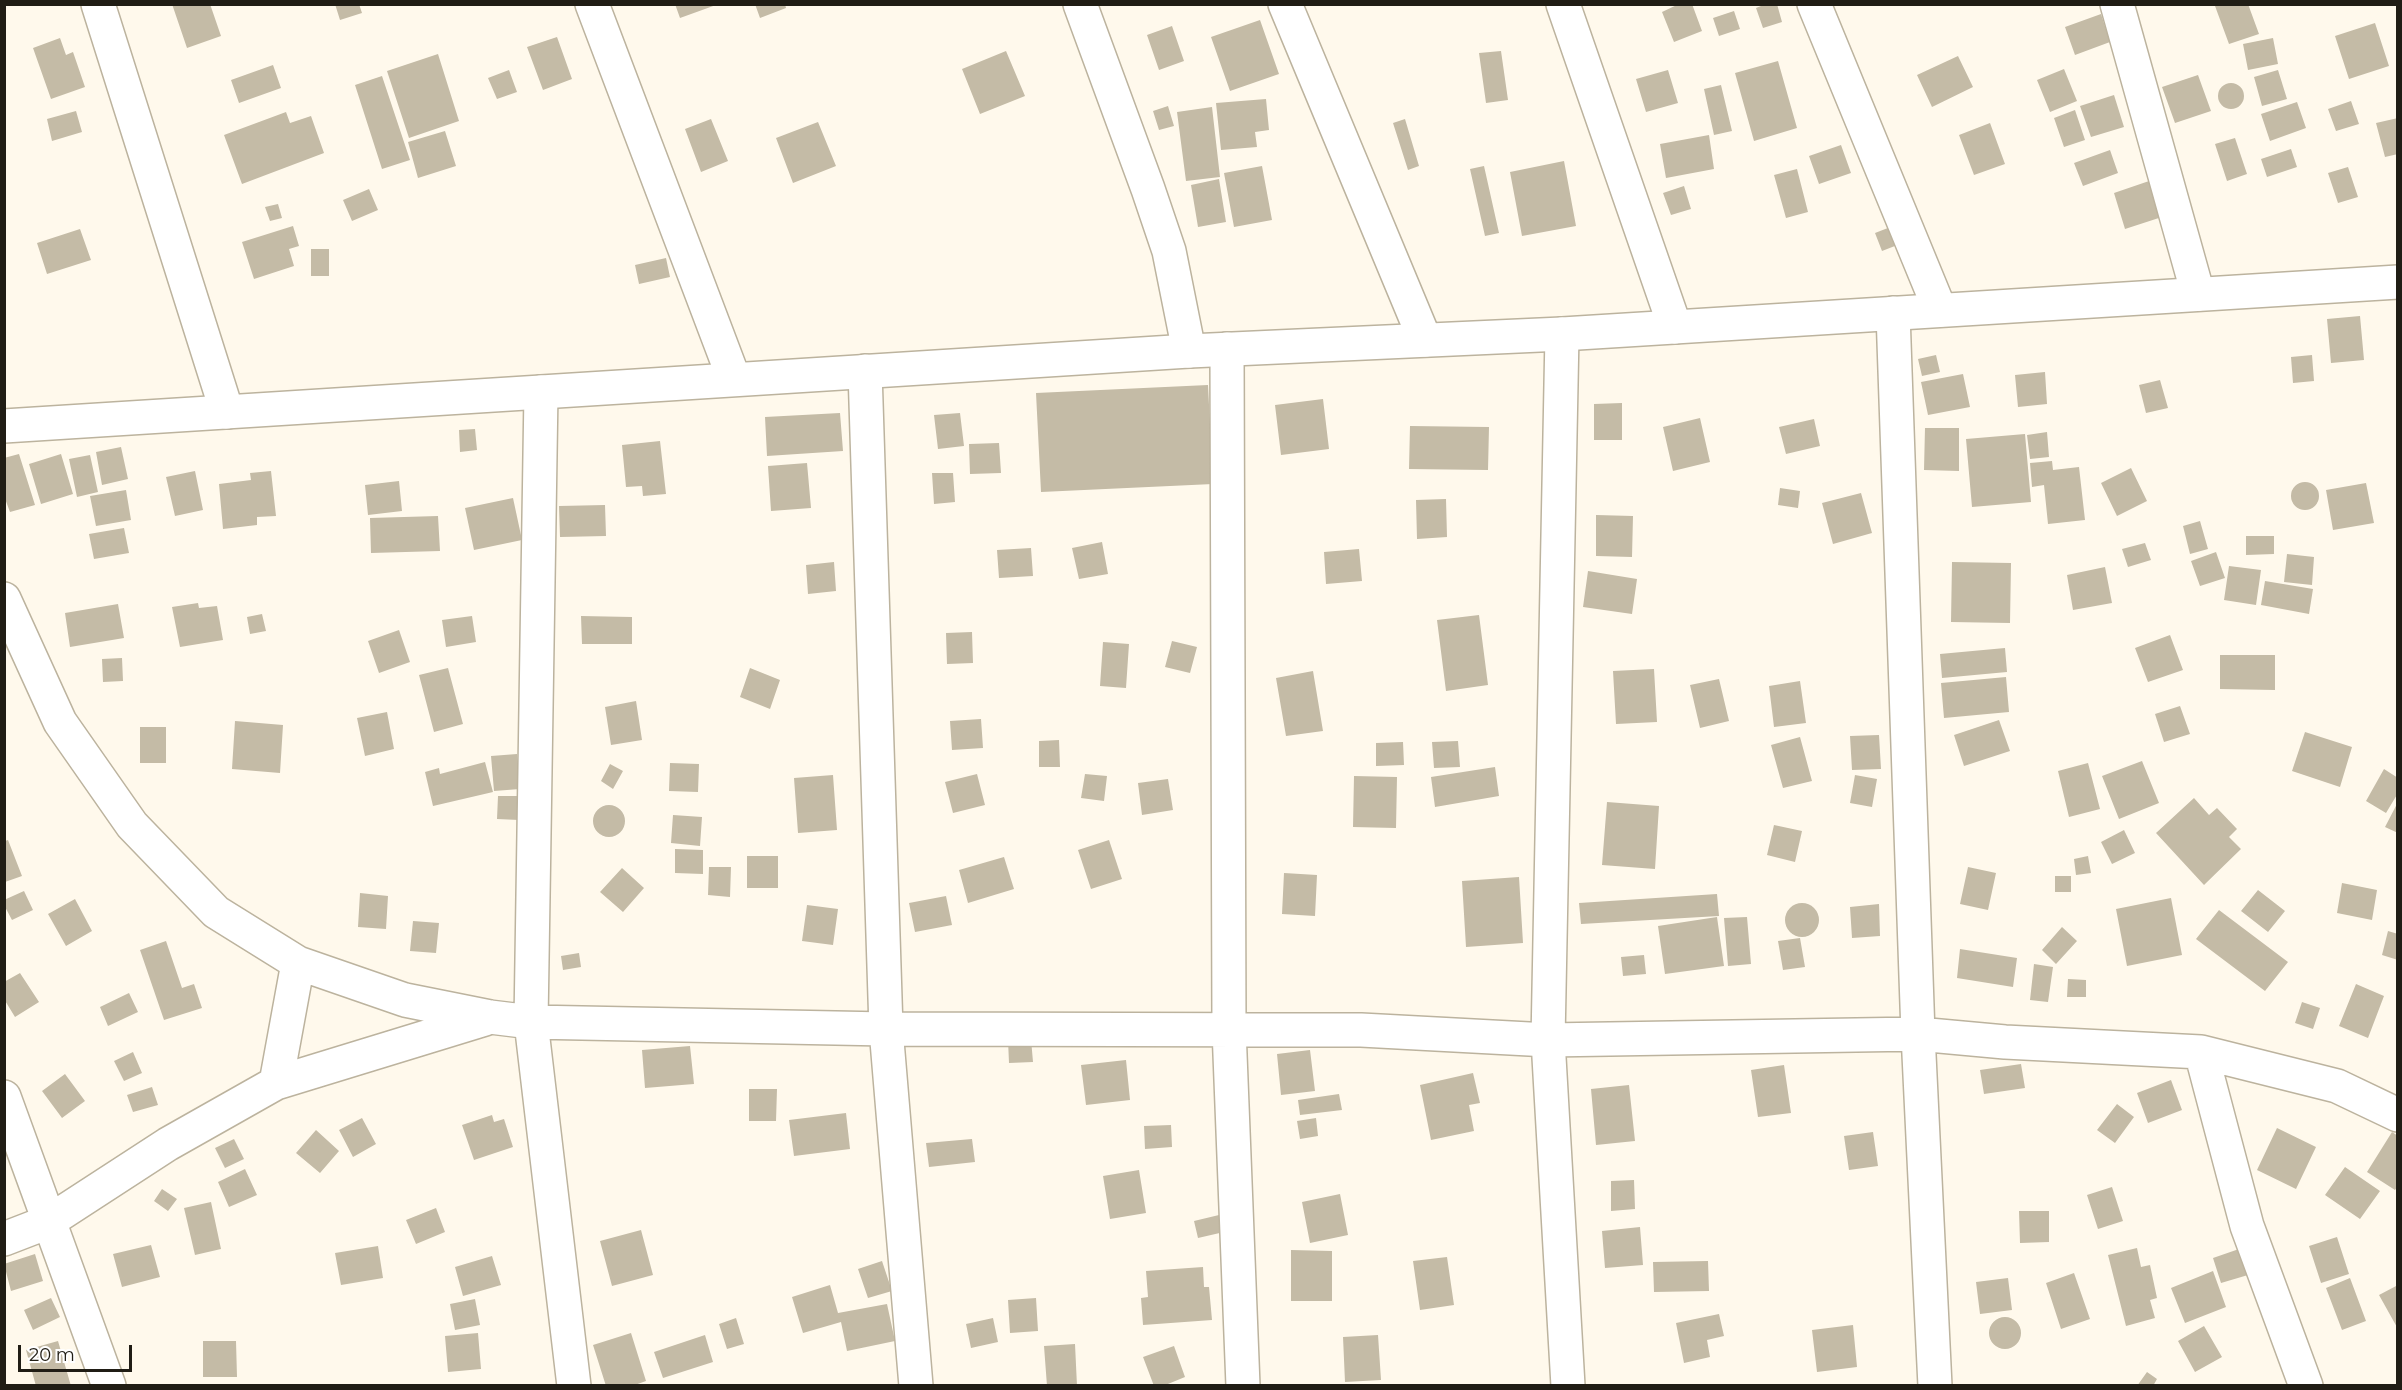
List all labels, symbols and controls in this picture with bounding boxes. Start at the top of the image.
scale bar [21,1333,135,1371]
text: 20 m [29,1344,75,1366]

